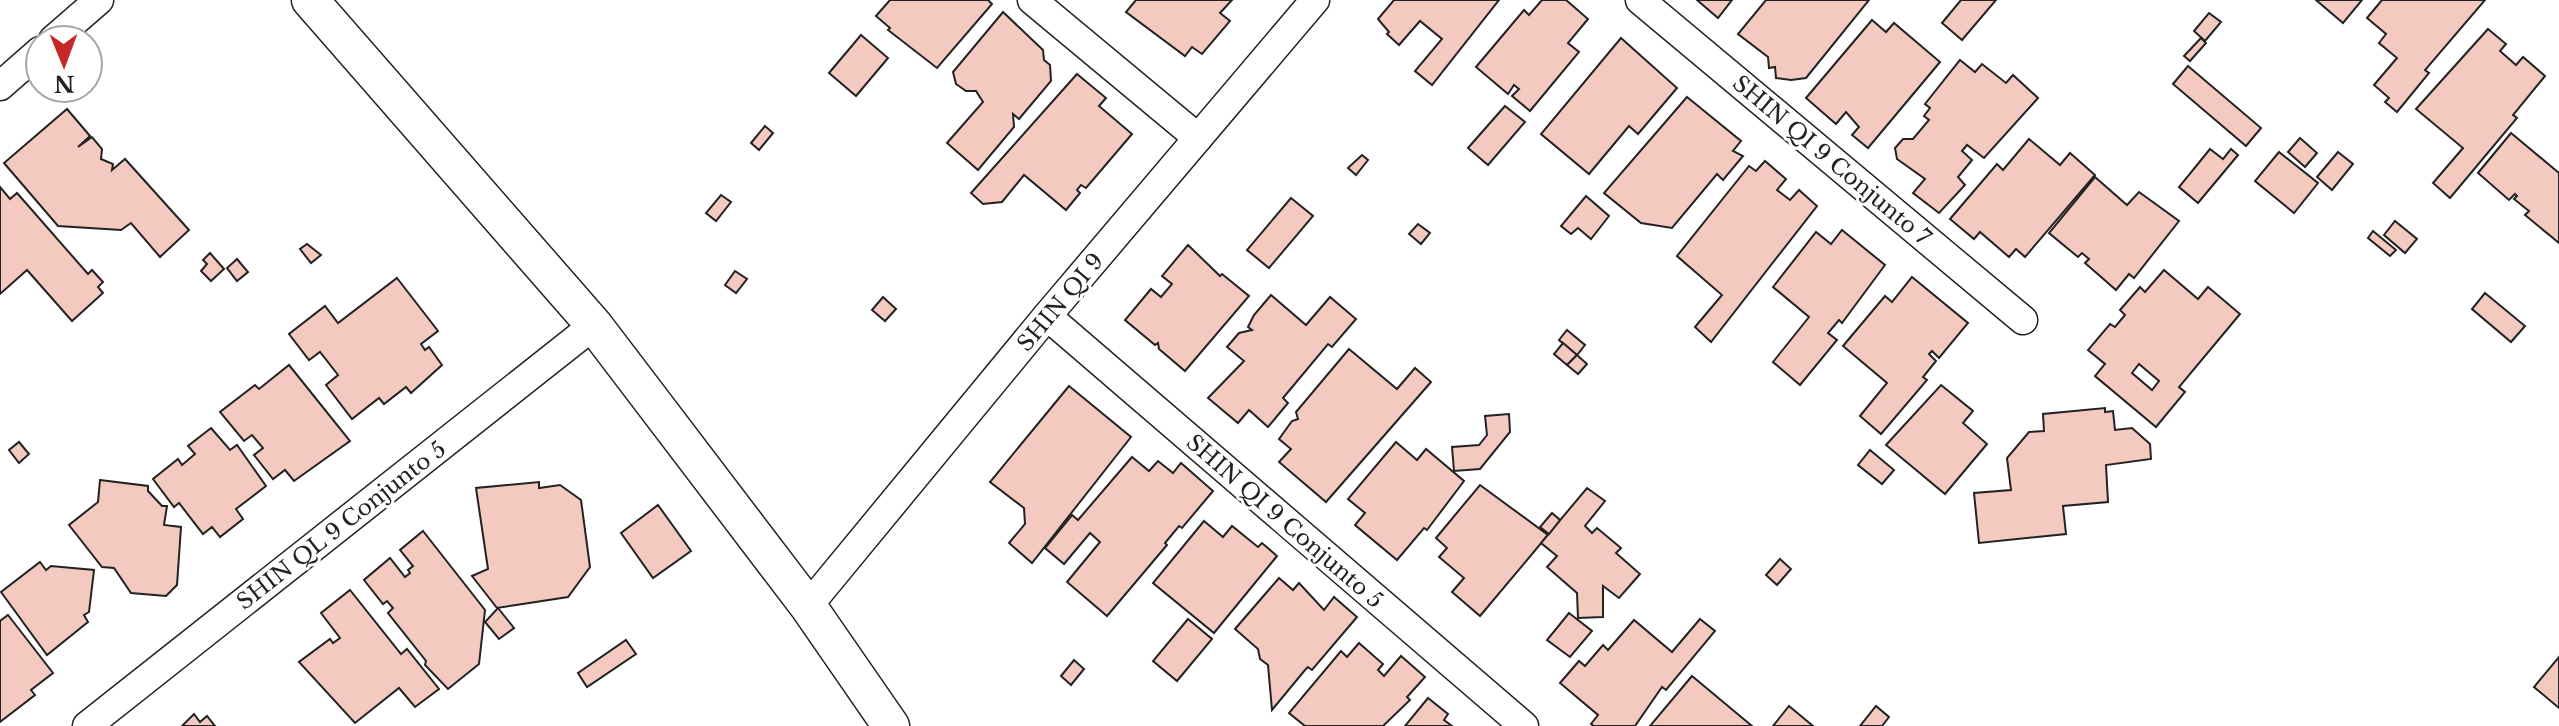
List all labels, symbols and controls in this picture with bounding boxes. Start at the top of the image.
north arrow [24,24,104,104]
text: N [53,70,75,97]
street label: SHIN QI 9 Conjunto 7 [1727,70,1937,252]
street label: SHIN QI 9 [1011,248,1109,357]
street label: SHIN QI 9 Conjunto 5 [1181,429,1388,614]
street label: SHIN QL 9 Conjunto 5 [231,435,451,615]

